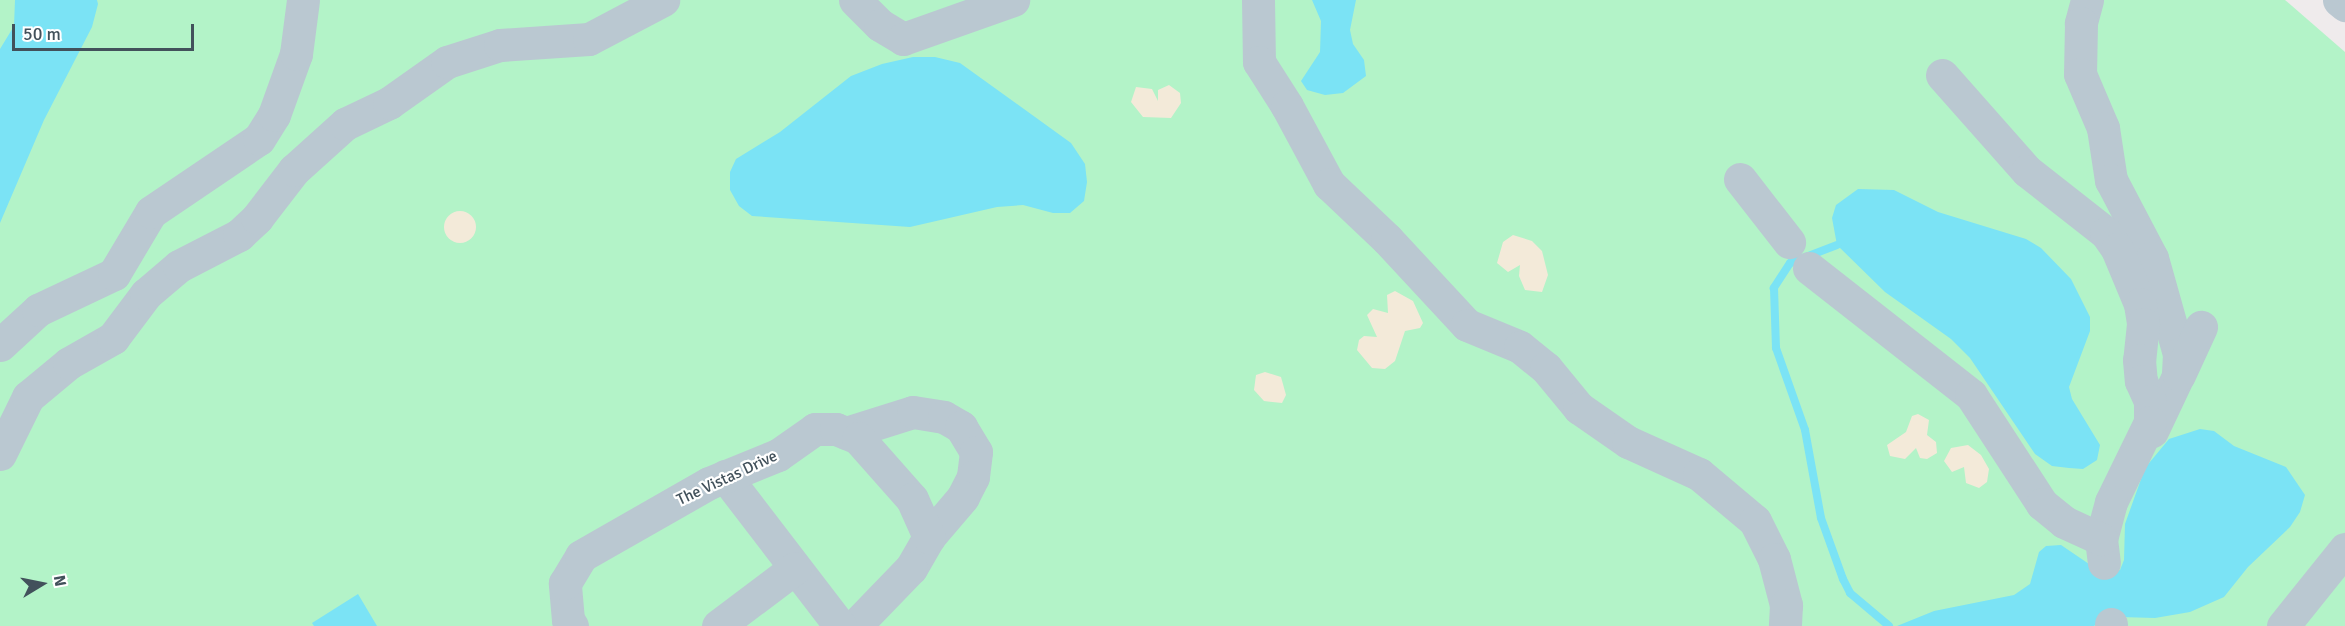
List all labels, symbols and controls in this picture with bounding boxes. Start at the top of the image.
scale bar [15,12,196,50]
text: 50 m [23,23,61,45]
street label: The Vistas Drive [674,446,780,510]
north arrow [12,554,72,614]
text: N [49,574,71,588]

